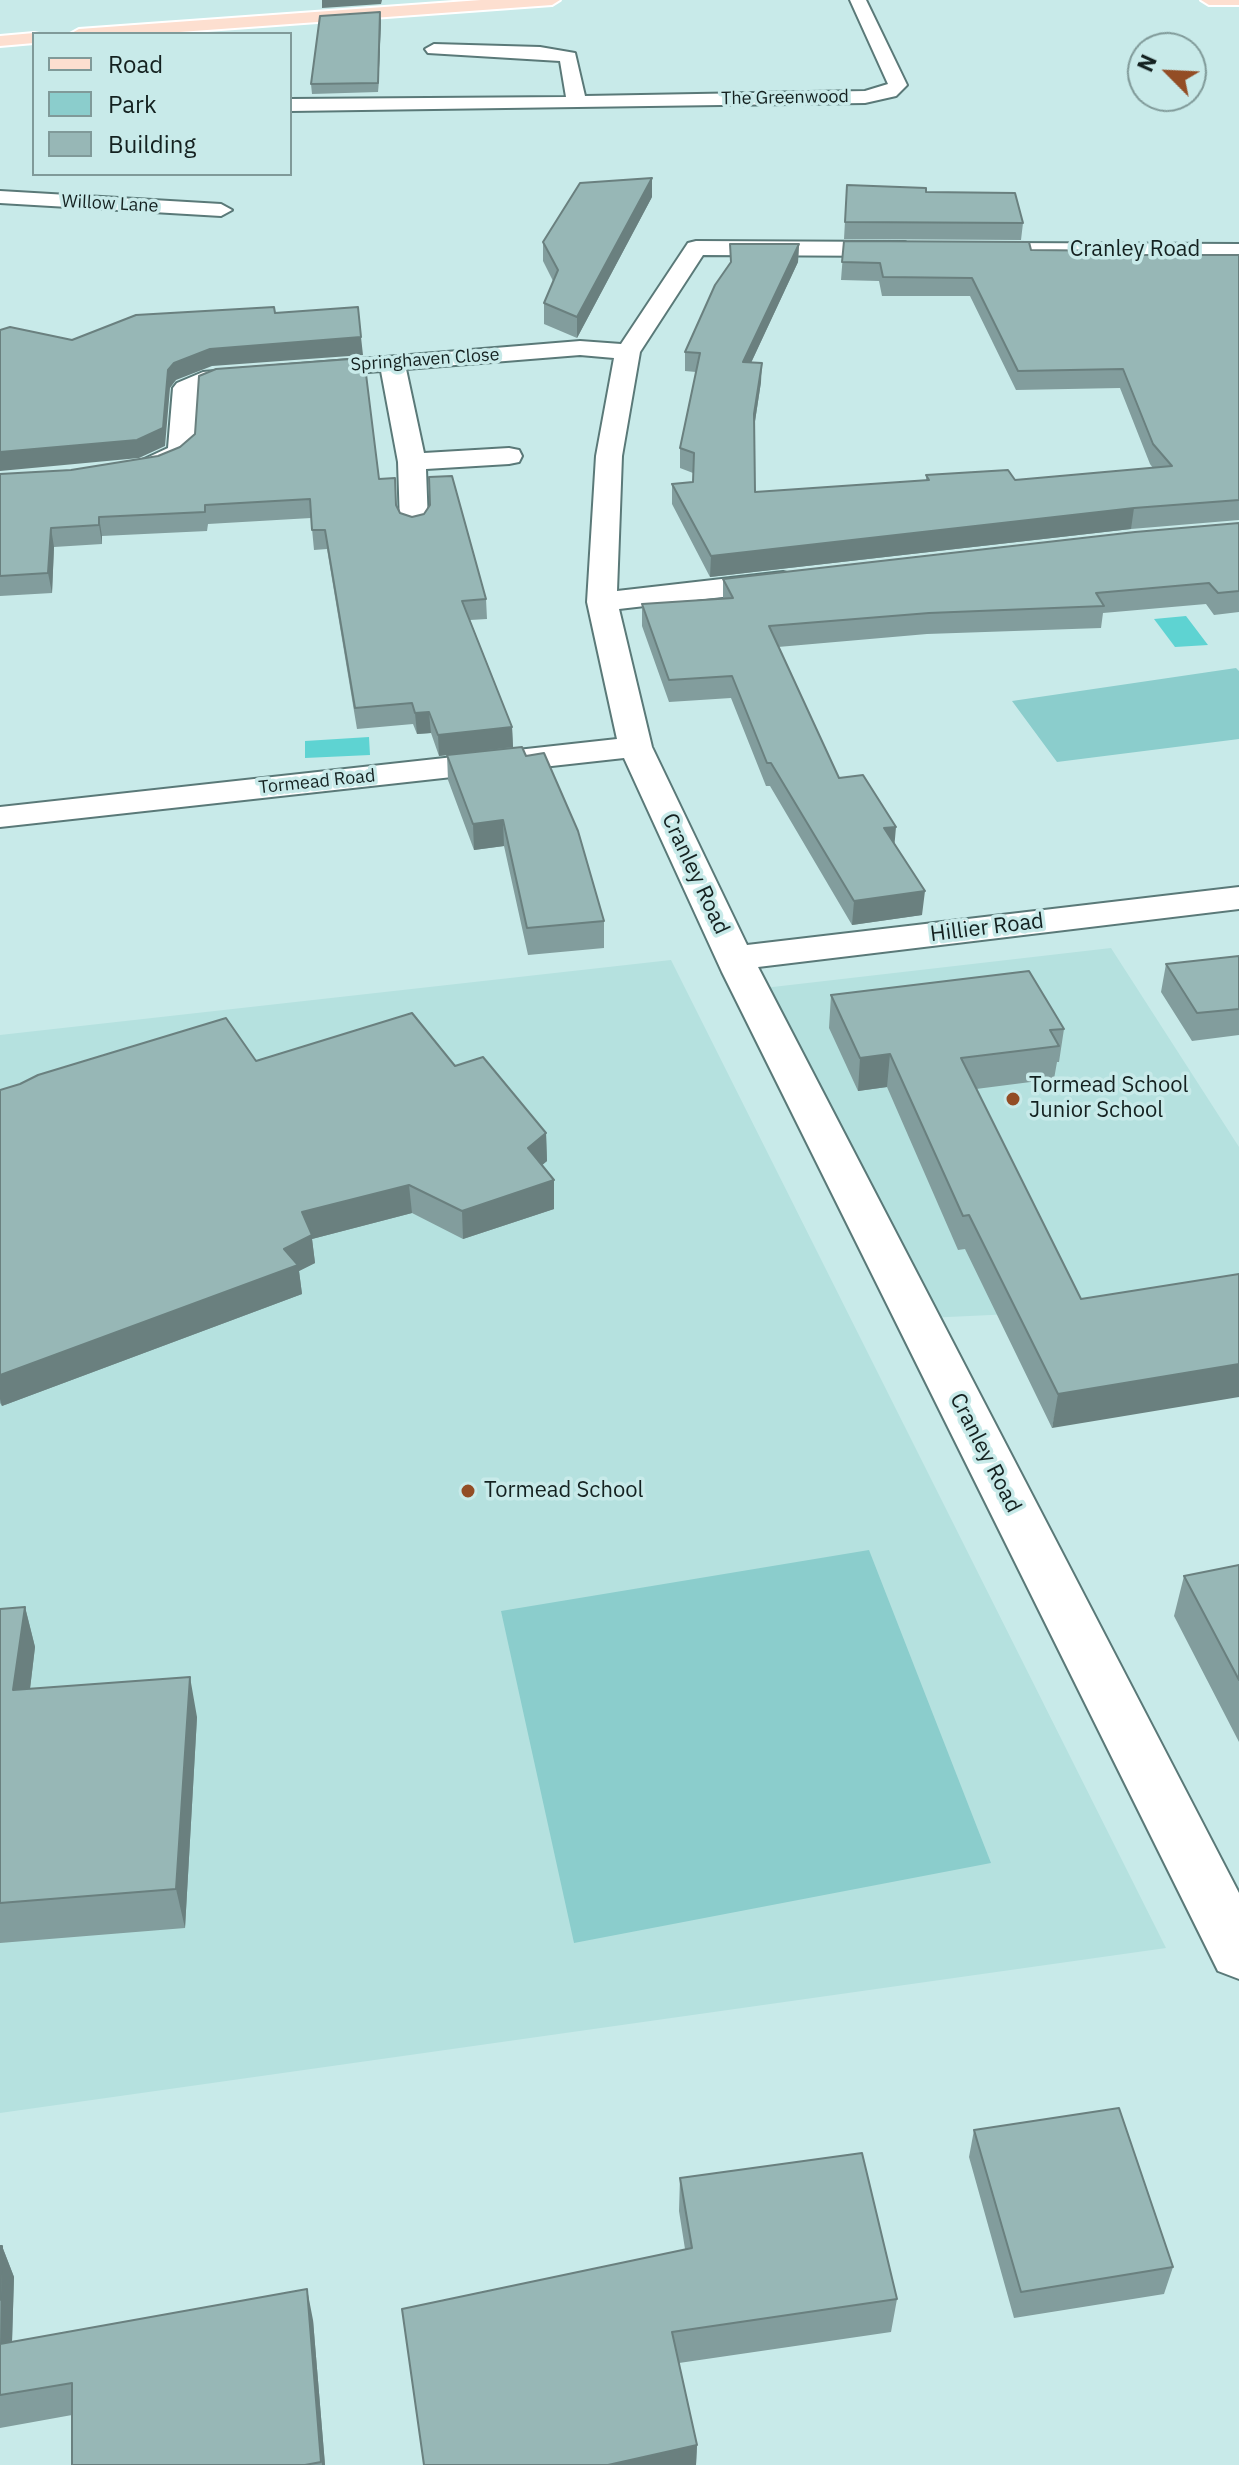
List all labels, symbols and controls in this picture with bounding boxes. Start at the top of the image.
legend [32,32,292,176]
north arrow [1127,32,1207,112]
text: Road [108,48,163,80]
text: N [1130,50,1163,76]
street label: The Greenwood [721,86,849,110]
text: Park [108,88,157,120]
text: Building [108,128,196,160]
street label: Willow Lane [61,191,159,217]
street label: Cranley Road [1070,237,1200,263]
street label: Springhaven Close [350,344,500,376]
street label: Tormead Road [258,765,376,799]
street label: Cranley Road [655,809,735,939]
street label: Hillier Road [929,908,1045,948]
place label: Tormead School Junior School [1029,1073,1188,1124]
marker: Tormead School Junior School [1004,1090,1022,1108]
street label: Cranley Road [944,1389,1026,1517]
place label: Tormead School [484,1478,643,1504]
marker: Tormead School [459,1482,477,1500]

